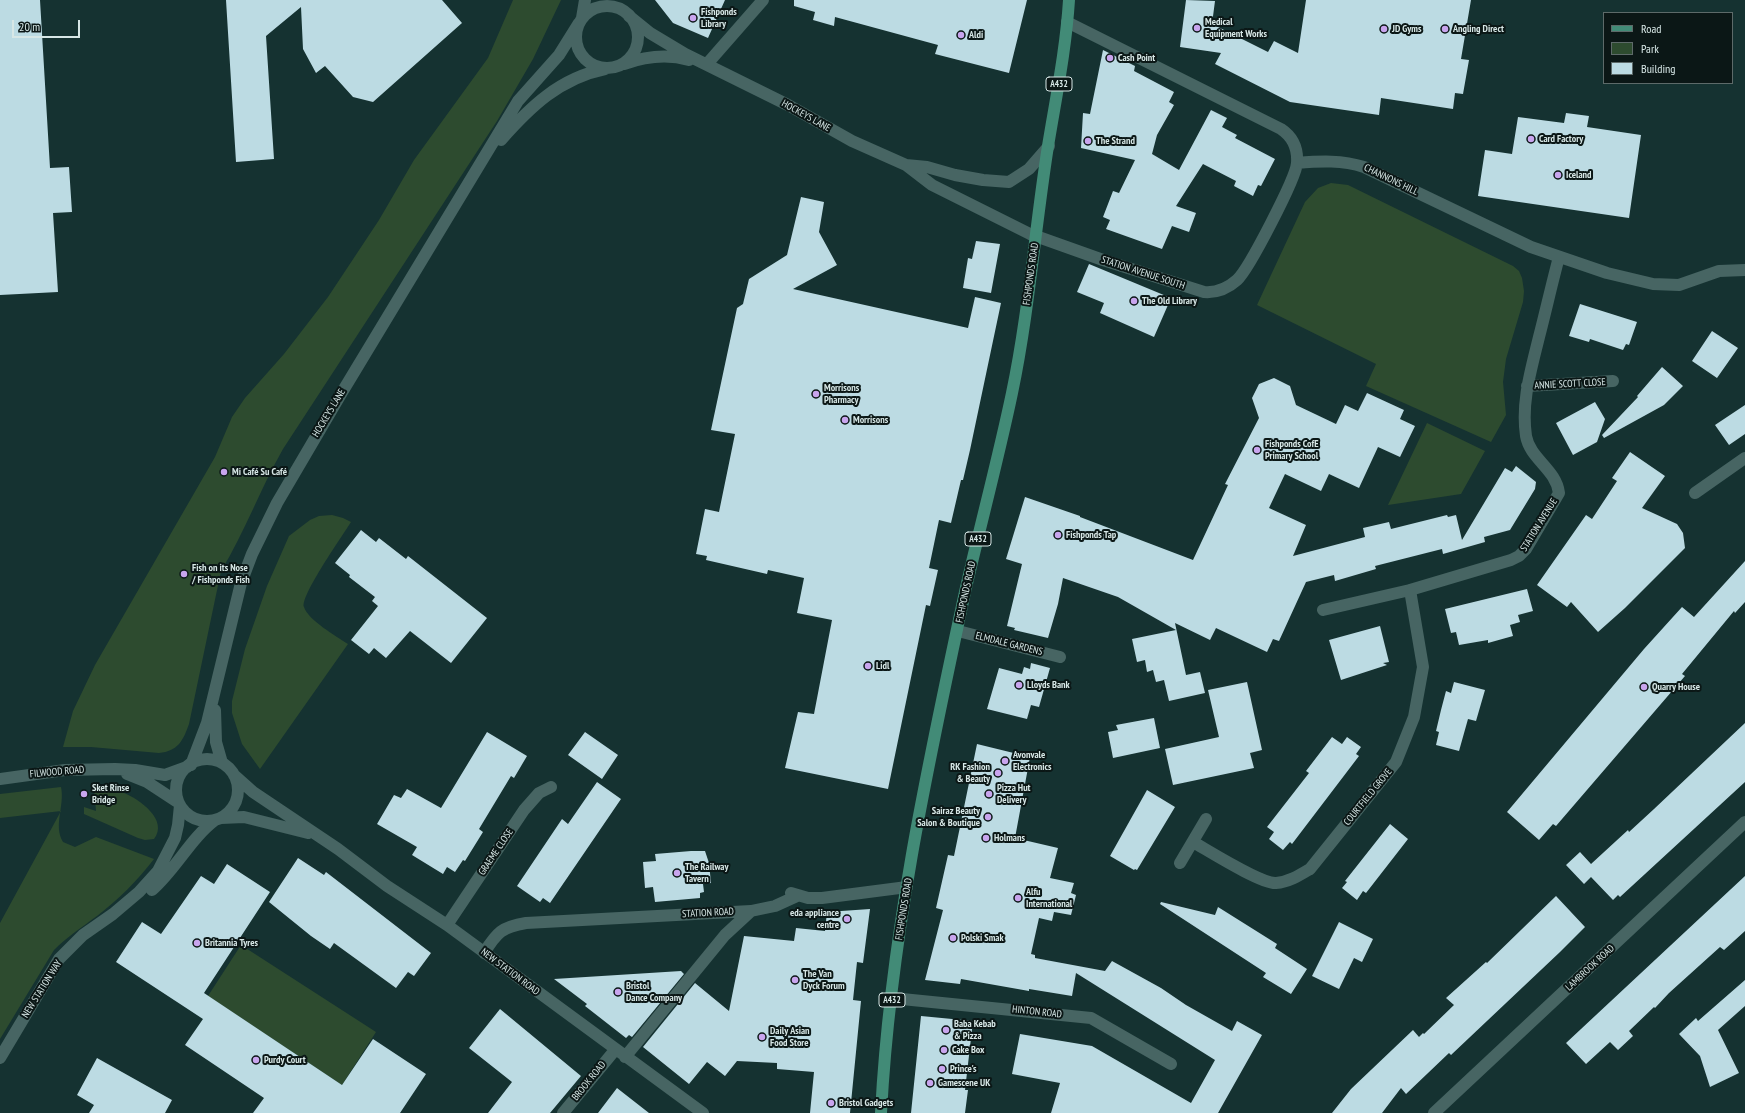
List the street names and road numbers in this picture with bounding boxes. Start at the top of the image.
road number: A432 [1046,77,1072,91]
street label: HOCKEYS LANE [779,98,833,134]
street label: CHANNONS HILL [1362,162,1420,198]
street label: FISHPONDS ROAD [1021,242,1041,306]
street label: STATION AVENUE SOUTH [1100,254,1186,292]
street label: ANNIE SCOTT CLOSE [1534,376,1606,392]
street label: HOCKEYS LANE [310,387,348,439]
street label: STATION AVENUE [1518,496,1560,554]
road number: A432 [965,532,991,546]
street label: FISHPONDS ROAD [954,560,978,624]
street label: ELMDALE GARDENS [974,630,1044,658]
street label: FILWOOD ROAD [29,764,85,780]
street label: COURTFIELD GROVE [1341,766,1395,828]
street label: GRAEME CLOSE [476,826,516,878]
street label: FISHPONDS ROAD [893,877,915,941]
street label: STATION ROAD [682,906,734,920]
street label: LAMBROOK ROAD [1563,942,1617,994]
street label: NEW STATION ROAD [478,946,542,998]
street label: NEW STATION WAY [19,958,65,1020]
road number: A432 [879,993,905,1007]
street label: HINTON ROAD [1012,1003,1062,1021]
street label: BROOK ROAD [570,1059,608,1103]

